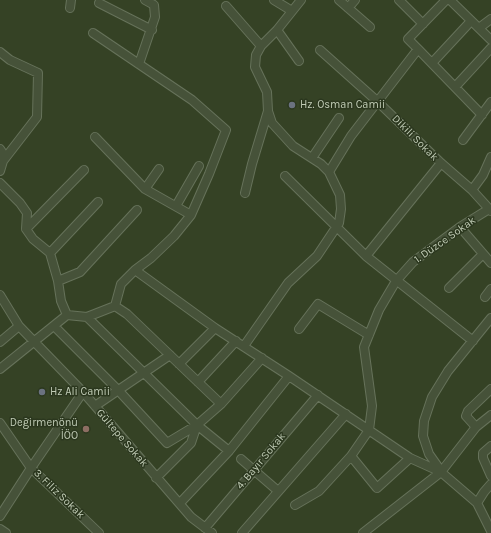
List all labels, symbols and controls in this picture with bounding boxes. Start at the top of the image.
place label: Hz. Osman Camii [300,98,385,112]
marker: Hz. Osman Camii [287,100,297,110]
street label: Dikili Sokak [389,112,441,164]
street label: 1. Düzce Sokak [412,214,478,266]
place label: Hz Ali Camii [50,385,110,399]
marker: Hz Ali Camii [37,387,47,397]
street label: Gültepe Sokak [93,406,151,470]
place label: Değirmenönü İÖO [10,416,78,442]
marker: Değirmenönü İÖO [81,424,91,434]
street label: 4. Bayır Sokak [234,430,288,492]
street label: 3. Filiz Sokak [31,467,87,521]

